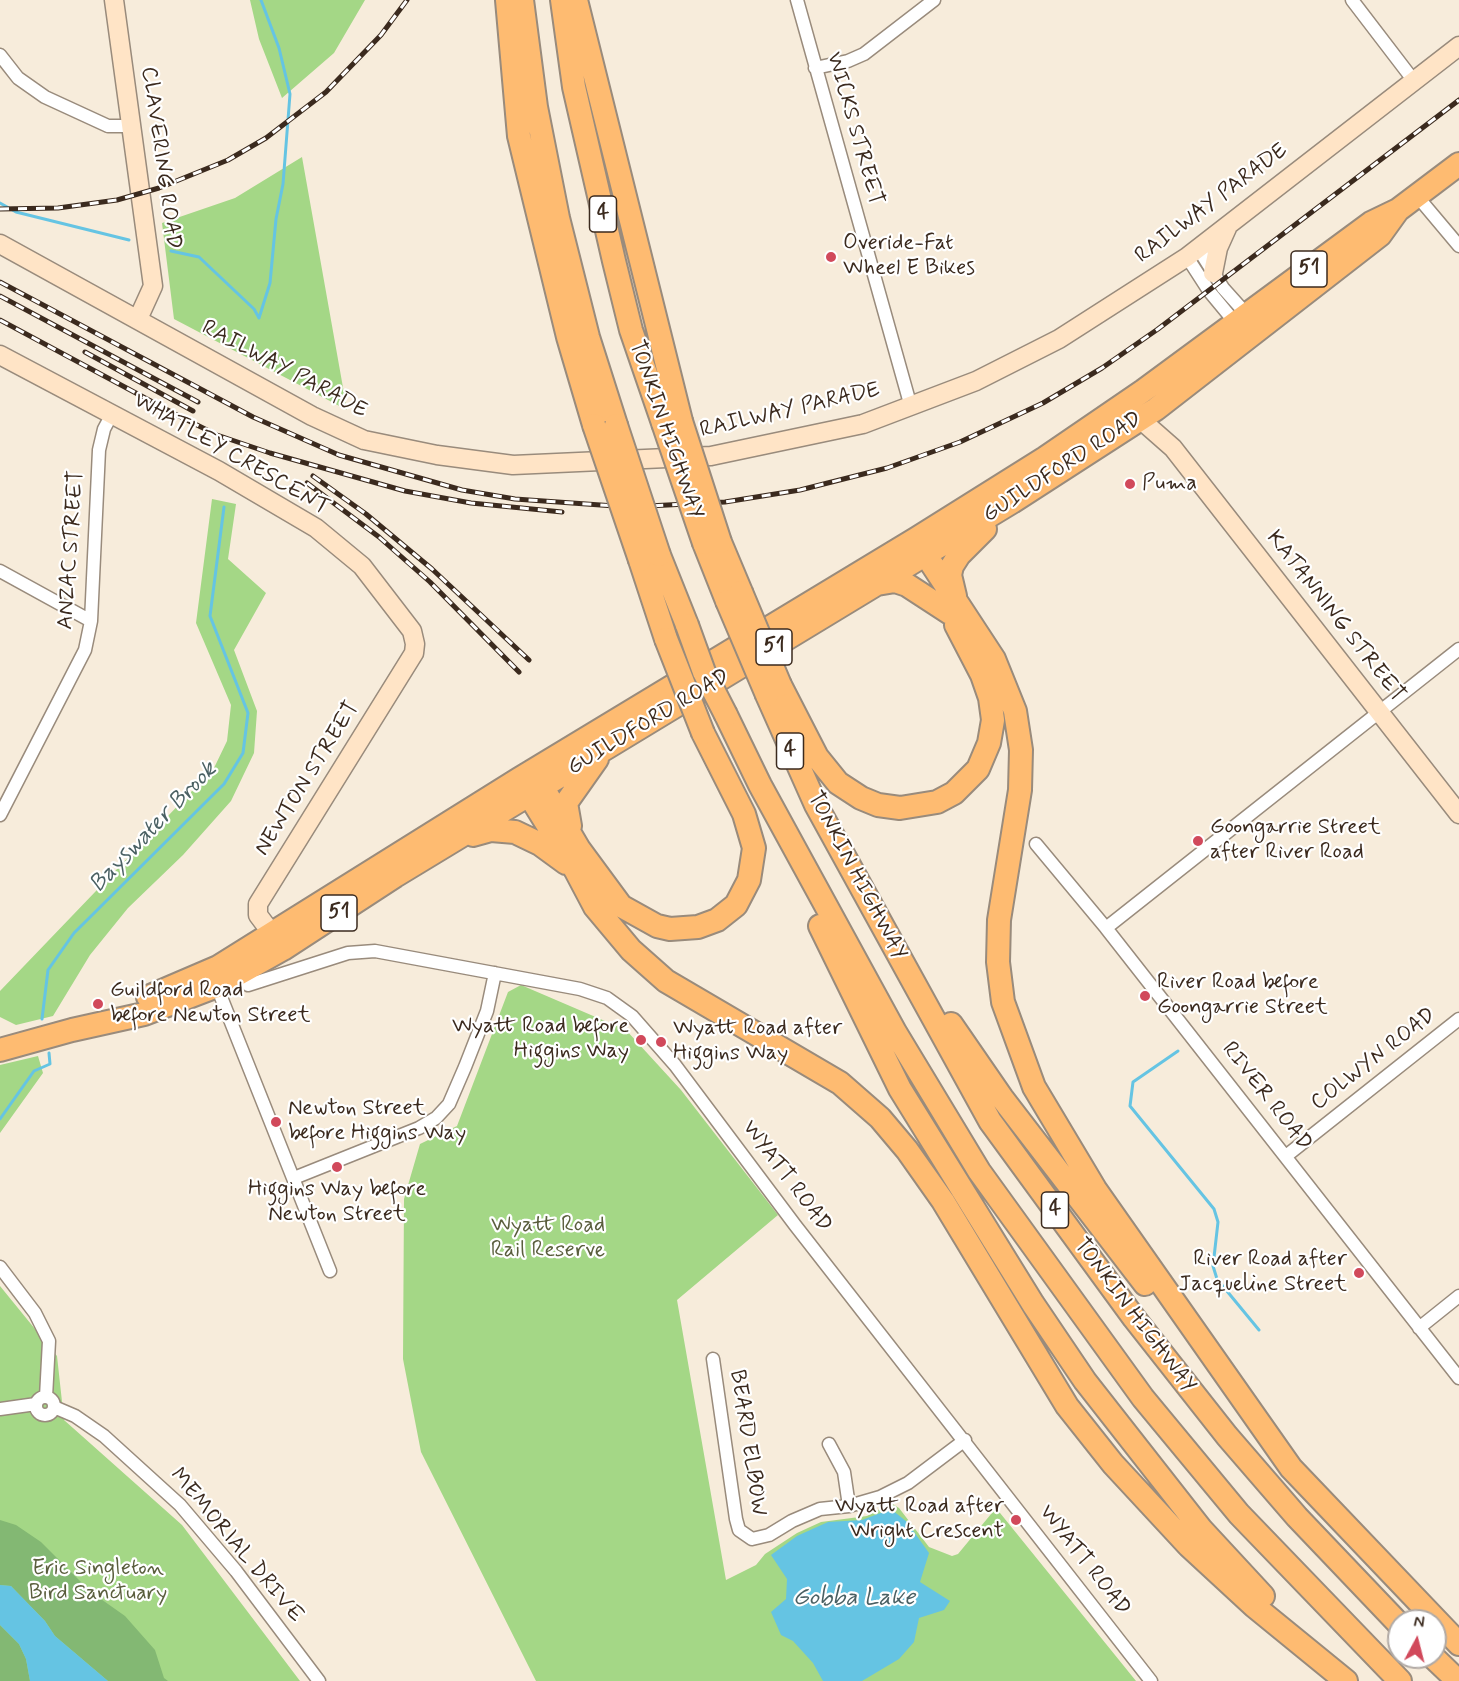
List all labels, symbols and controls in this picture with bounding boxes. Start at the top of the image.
street label: WICKS STREET [820,49,888,209]
street label: CLAVERING ROAD [134,65,186,251]
street label: RAILWAY PARADE [1131,138,1293,270]
road number: 4 [590,196,616,232]
place label: Overide-Fat Wheel E Bikes [843,231,975,282]
marker: Overide-Fat Wheel E Bikes [824,250,838,264]
road number: 51 [1291,251,1327,287]
street label: RAILWAY PARADE [197,315,371,425]
street label: TONKIN HIGHWAY [622,337,708,523]
street label: RAILWAY PARADE [697,377,883,445]
street label: WHATLEY CRESCENT [128,388,334,522]
street label: GUILDFORD ROAD [979,407,1147,529]
street label: ANZAC STREET [53,469,91,631]
place label: Puma [1142,471,1197,497]
marker: Puma [1123,477,1137,491]
street label: KATANNING STREET [1260,526,1410,708]
road number: 51 [756,629,792,665]
street label: GUILDFORD ROAD [563,664,735,782]
street label: NEWTON STREET [250,697,366,861]
road number: 4 [776,733,804,769]
water label: Bayswater Brook [84,757,224,899]
street label: TONKIN HIGHWAY [800,787,912,965]
place label: Goongarrie Street after River Road [1210,815,1381,866]
marker: Goongarrie Street after River Road [1191,834,1205,848]
road number: 51 [321,895,357,931]
place label: River Road before Goongarrie Street [1157,970,1328,1022]
place label: Guildford Road before Newton Street [110,978,310,1030]
marker: River Road before Goongarrie Street [1138,989,1152,1003]
marker: Guildford Road before Newton Street [91,997,105,1011]
street label: COLWYN ROAD [1306,1003,1442,1117]
place label: Wyatt Road before Higgins Way [452,1014,629,1066]
place label: Wyatt Road after Higgins Way [673,1016,842,1068]
marker: Wyatt Road before Higgins Way [634,1033,648,1047]
marker: Wyatt Road after Higgins Way [654,1035,668,1049]
street label: RIVER ROAD [1215,1037,1317,1157]
place label: Newton Street before Higgins Way [288,1096,466,1148]
marker: Newton Street before Higgins Way [269,1115,283,1129]
street label: WYATT ROAD [735,1116,837,1238]
marker: Higgins Way before Newton Street [330,1160,344,1174]
place label: Higgins Way before Newton Street [248,1177,426,1228]
road number: 4 [1042,1192,1068,1228]
park label: Wyatt Road Rail Reserve [491,1213,605,1264]
street label: TONKIN HIGHWAY [1067,1233,1201,1399]
place label: River Road after Jacqueline Street [1179,1247,1347,1298]
marker: River Road after Jacqueline Street [1352,1266,1366,1280]
street label: BEARD ELBOW [722,1368,772,1518]
street label: MEMORIAL DRIVE [164,1463,308,1629]
place label: Wyatt Road after Wright Crescent [835,1494,1004,1546]
street label: WYATT ROAD [1033,1500,1135,1622]
marker: Wyatt Road after Wright Crescent [1009,1513,1023,1527]
park label: Eric Singleton Bird Sanctuary [29,1556,167,1608]
water label: Gobba Lake [793,1585,915,1613]
north arrow [1387,1609,1447,1669]
text: N [1412,1612,1426,1634]

